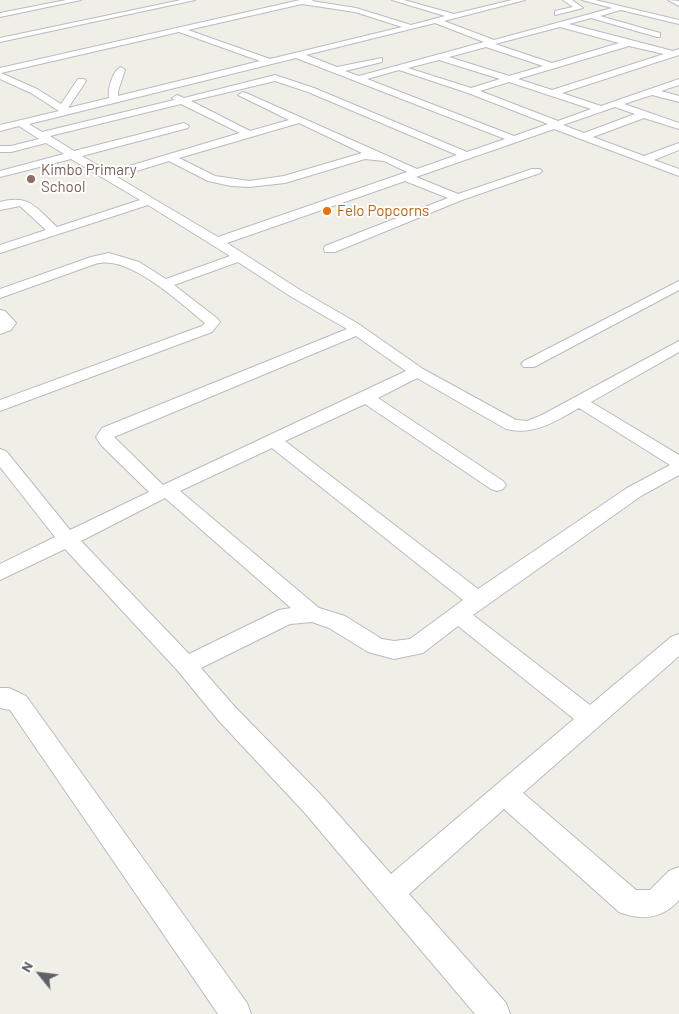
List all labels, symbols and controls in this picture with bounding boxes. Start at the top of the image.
place label: Kimbo Primary School [41,161,137,196]
marker: Kimbo Primary School [25,173,37,185]
place label: Felo Popcorns [337,202,429,220]
marker: Felo Popcorns [321,205,333,217]
north arrow [15,949,65,999]
text: N [17,958,36,975]

